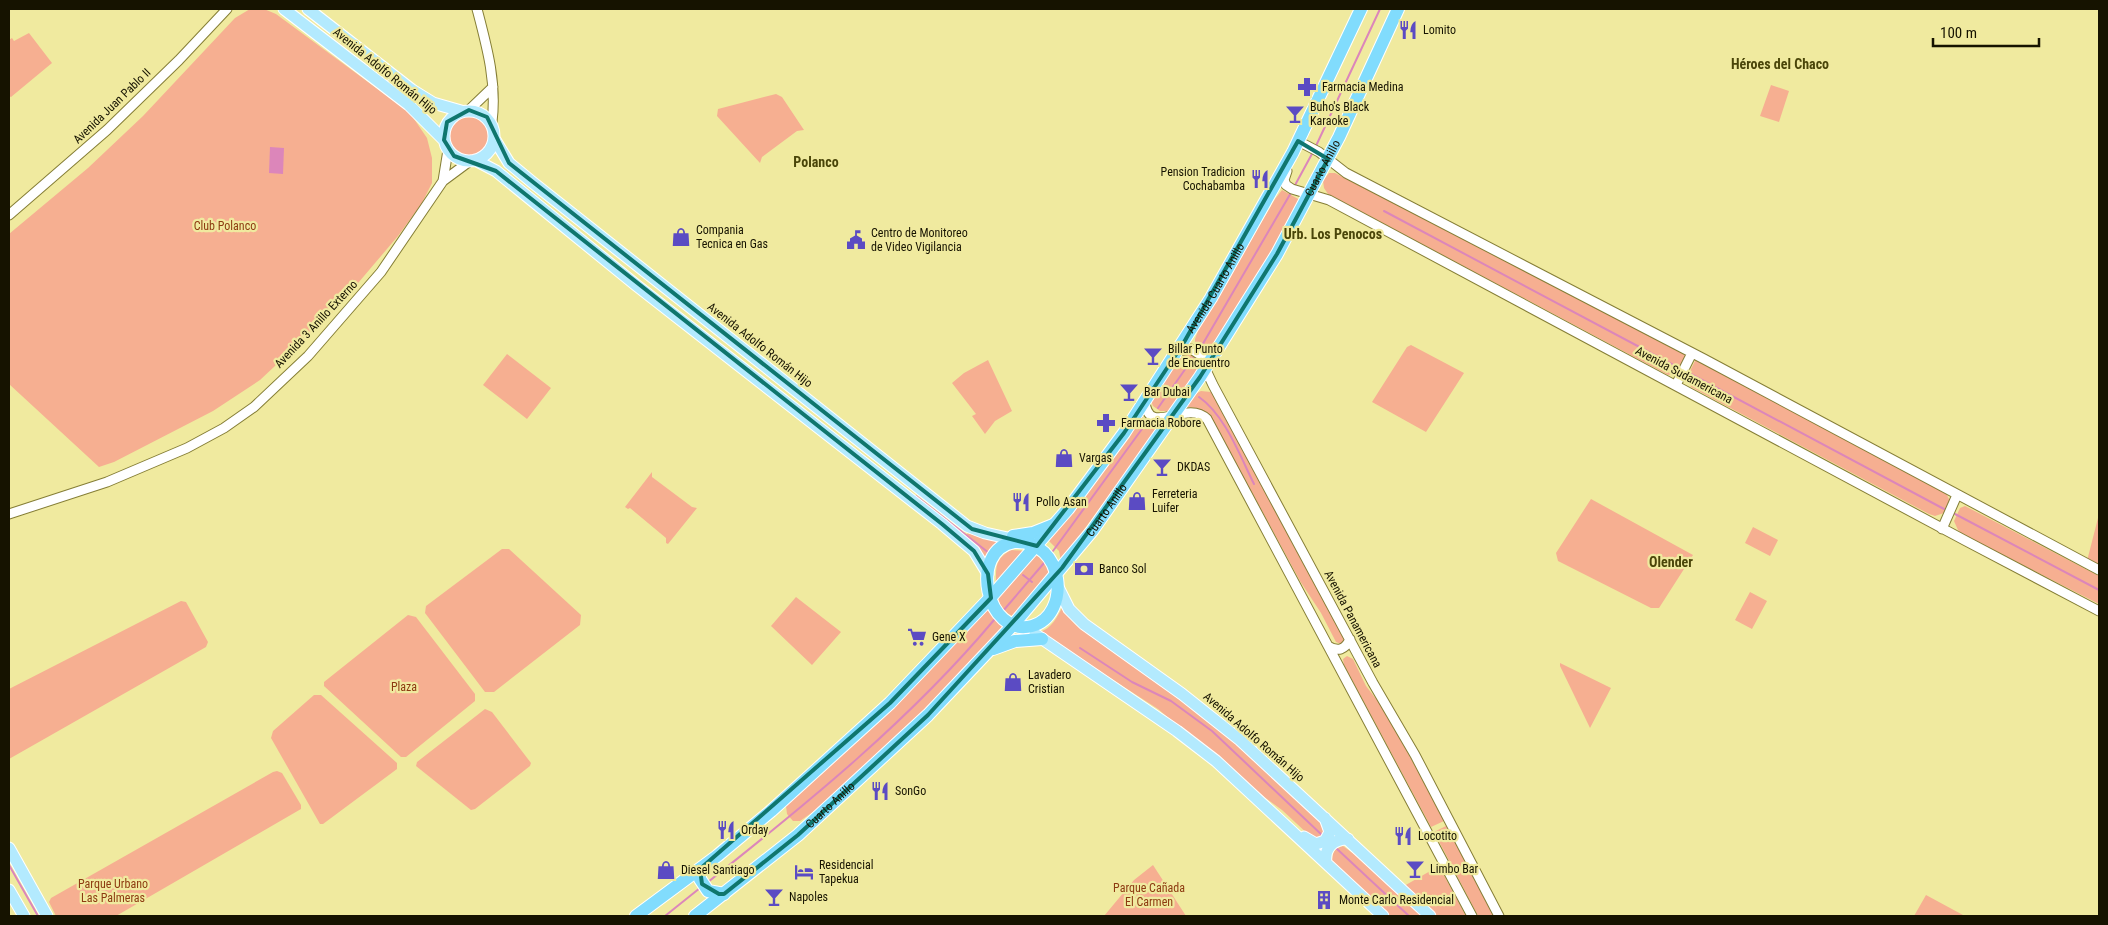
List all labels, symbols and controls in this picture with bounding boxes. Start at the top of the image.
scale bar [1933,15,2039,47]
restaurant icon: Lomito [1397,19,1419,41]
place label: Lomito [1423,23,1456,37]
text: 100 m [1940,24,1977,42]
street label: Avenida Adolfo Román Hijo [330,25,440,117]
district label: Héroes del Chaco [1731,56,1829,72]
street label: Avenida Juan Pablo II [70,66,154,146]
pharmacy icon: Farmacia Medina [1296,76,1318,98]
place label: Farmacia Medina [1322,80,1404,94]
place label: Buho's Black Karaoke [1310,100,1370,128]
bar icon: Buho's Black Karaoke [1284,103,1306,125]
street label: Cuarto Anillo [1302,138,1343,199]
district label: Polanco [793,154,839,170]
place label: Pension Tradicion Cochabamba [1161,165,1245,193]
restaurant icon: Pension Tradicion Cochabamba [1249,168,1271,190]
park label: Club Polanco [194,219,256,233]
place label: Compania Tecnica en Gas [696,223,768,251]
shop icon: Compania Tecnica en Gas [670,226,692,248]
place label: Centro de Monitoreo de Video Vigilancia [871,226,968,254]
district label: Urb. Los Penocos [1284,226,1382,242]
public building icon: Centro de Monitoreo de Video Vigilancia [845,229,867,251]
street label: Avenida Cuarto Anillo [1183,241,1247,336]
street label: Avenida 3 Anillo Externo [272,277,360,371]
street label: Avenida Adolfo Román Hijo [705,300,815,390]
place label: Billar Punto de Encuentro [1168,342,1230,370]
street label: Avenida Sudamericana [1633,343,1735,407]
bar icon: Billar Punto de Encuentro [1142,345,1164,367]
bar icon: Bar Dubai [1118,381,1140,403]
place label: Bar Dubai [1144,385,1190,399]
pharmacy icon: Farmacia Robore [1095,412,1117,434]
place label: Farmacia Robore [1121,416,1201,430]
shop icon: Vargas [1053,447,1075,469]
place label: Vargas [1079,451,1112,465]
bar icon: DKDAS [1151,456,1173,478]
place label: DKDAS [1177,460,1210,474]
street label: Cuarto Anillo [1083,481,1130,540]
place label: Ferreteria Luifer [1152,487,1198,515]
shop icon: Ferreteria Luifer [1126,490,1148,512]
restaurant icon: Pollo Asan [1010,491,1032,513]
place label: Pollo Asan [1036,495,1087,509]
district label: Olender [1649,554,1693,570]
bank icon: Banco Sol [1073,558,1095,580]
place label: Banco Sol [1099,562,1146,576]
street label: Avenida Panamericana [1321,568,1385,670]
supermarket icon: Gene X [906,626,928,648]
place label: Gene X [932,630,966,644]
place label: Lavadero Cristian [1028,668,1071,696]
shop icon: Lavadero Cristian [1002,671,1024,693]
park label: Plaza [391,680,417,694]
street label: Avenida Adolfo Román Hijo [1201,689,1307,785]
street label: Cuarto Anillo [803,779,858,831]
restaurant icon: SonGo [869,780,891,802]
place label: SonGo [895,784,926,798]
restaurant icon: Orday [715,819,737,841]
place label: Orday [741,823,768,837]
restaurant icon: Locotito [1392,825,1414,847]
place label: Locotito [1418,829,1457,843]
place label: Residencial Tapekua [819,858,873,886]
bar icon: Limbo Bar [1404,858,1426,880]
shop icon: Diesel Santiago [655,859,677,881]
hotel icon: Residencial Tapekua [793,861,815,883]
place label: Limbo Bar [1430,862,1478,876]
place label: Diesel Santiago [681,863,755,877]
park label: Parque Urbano Las Palmeras [78,877,148,905]
park label: Parque Cañada El Carmen [1113,881,1185,909]
bar icon: Napoles [763,886,785,908]
building icon: Monte Carlo Residencial [1313,889,1335,911]
place label: Napoles [789,890,828,904]
place label: Monte Carlo Residencial [1339,893,1454,907]

